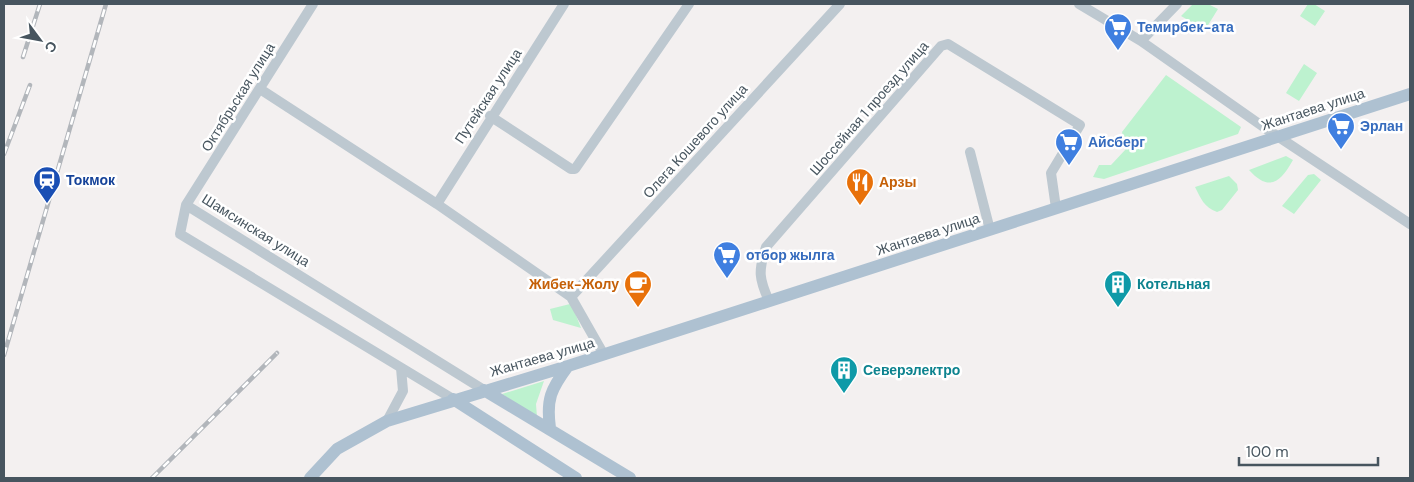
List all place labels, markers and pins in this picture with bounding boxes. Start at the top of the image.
supermarket icon: Темирбек-ата [1103,12,1133,51]
place label: Темирбек-ата [1137,18,1234,36]
supermarket icon: Эрлан [1326,111,1356,150]
place label: Эрлан [1360,117,1403,135]
supermarket icon: Айсберг [1054,127,1084,166]
place label: Айсберг [1088,133,1145,151]
station icon: Токмок [32,165,62,204]
restaurant icon: Арзы [845,167,875,206]
place label: Токмок [66,171,116,189]
place label: Арзы [879,173,916,191]
supermarket icon: отбор жылга [712,240,742,279]
place label: отбор жылга [746,246,835,264]
cafe icon: Жибек-Жолу [623,269,653,308]
building icon: Котельная [1103,269,1133,308]
place label: Жибек-Жолу [528,275,619,293]
place label: Котельная [1137,275,1210,293]
building icon: Северэлектро [829,355,859,394]
place label: Северэлектро [863,361,960,379]

